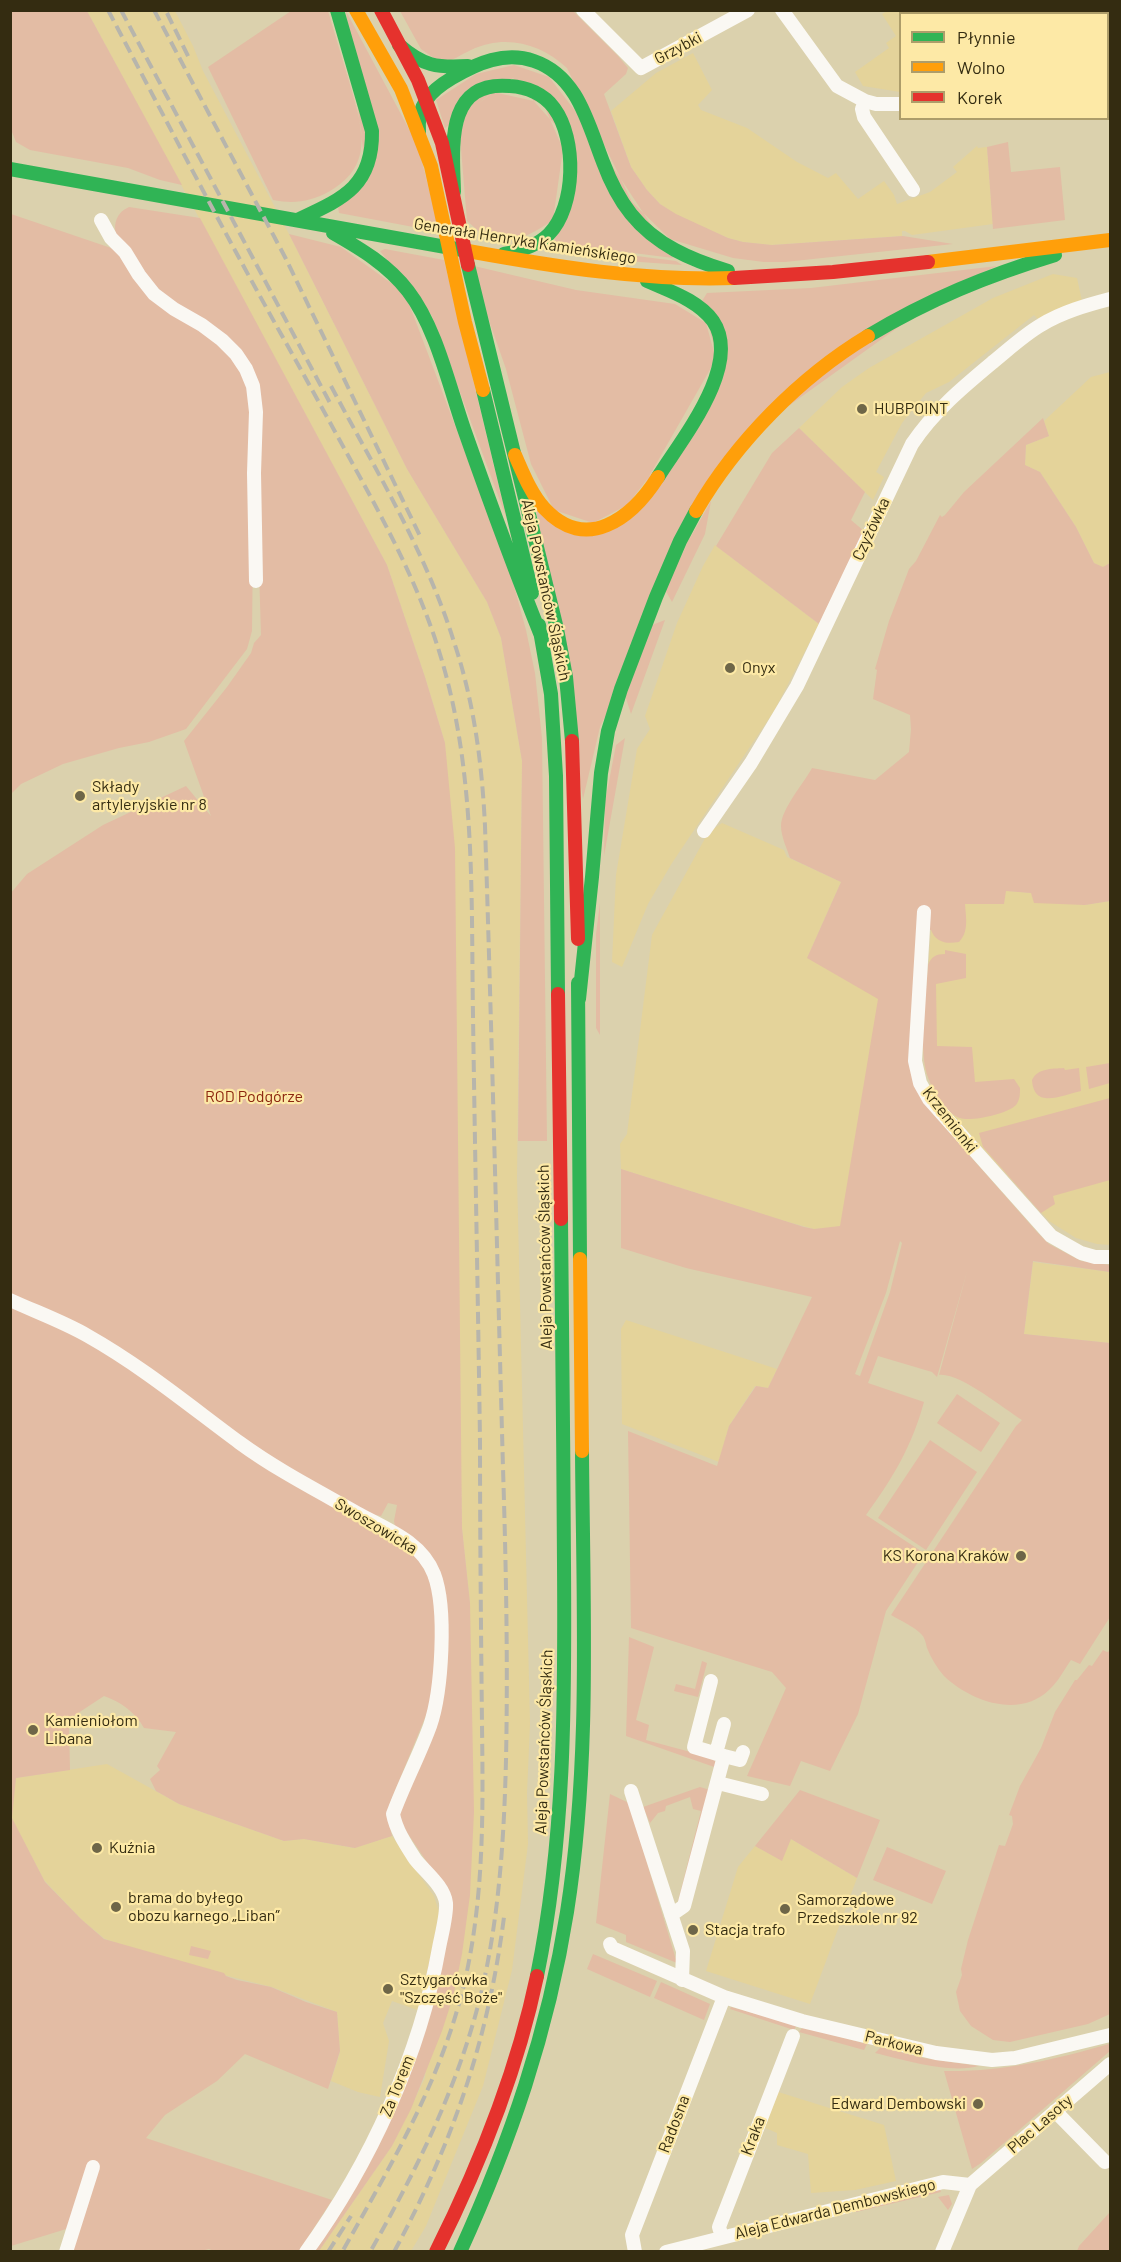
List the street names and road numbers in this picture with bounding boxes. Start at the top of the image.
street label: Grzybki [651,28,705,68]
street label: Generała Henryka Kamieńskiego [413,214,637,268]
street label: Czyżówka [848,495,894,563]
street label: Aleja Powstańców Śląskich [517,497,575,683]
street label: Krzemionki [918,1083,982,1157]
street label: Aleja Powstańców Śląskich [534,1164,556,1350]
street label: Swoszowicka [331,1494,421,1558]
street label: Aleja Powstańców Śląskich [531,1649,557,1835]
street label: Parkowa [863,2027,925,2059]
street label: Za Torem [376,2053,418,2119]
street label: Plac Lasoty [1004,2091,1076,2157]
street label: Radosna [654,2093,694,2155]
street label: Kraka [737,2114,769,2158]
street label: Aleja Edwarda Dembowskiego [733,2175,937,2243]

